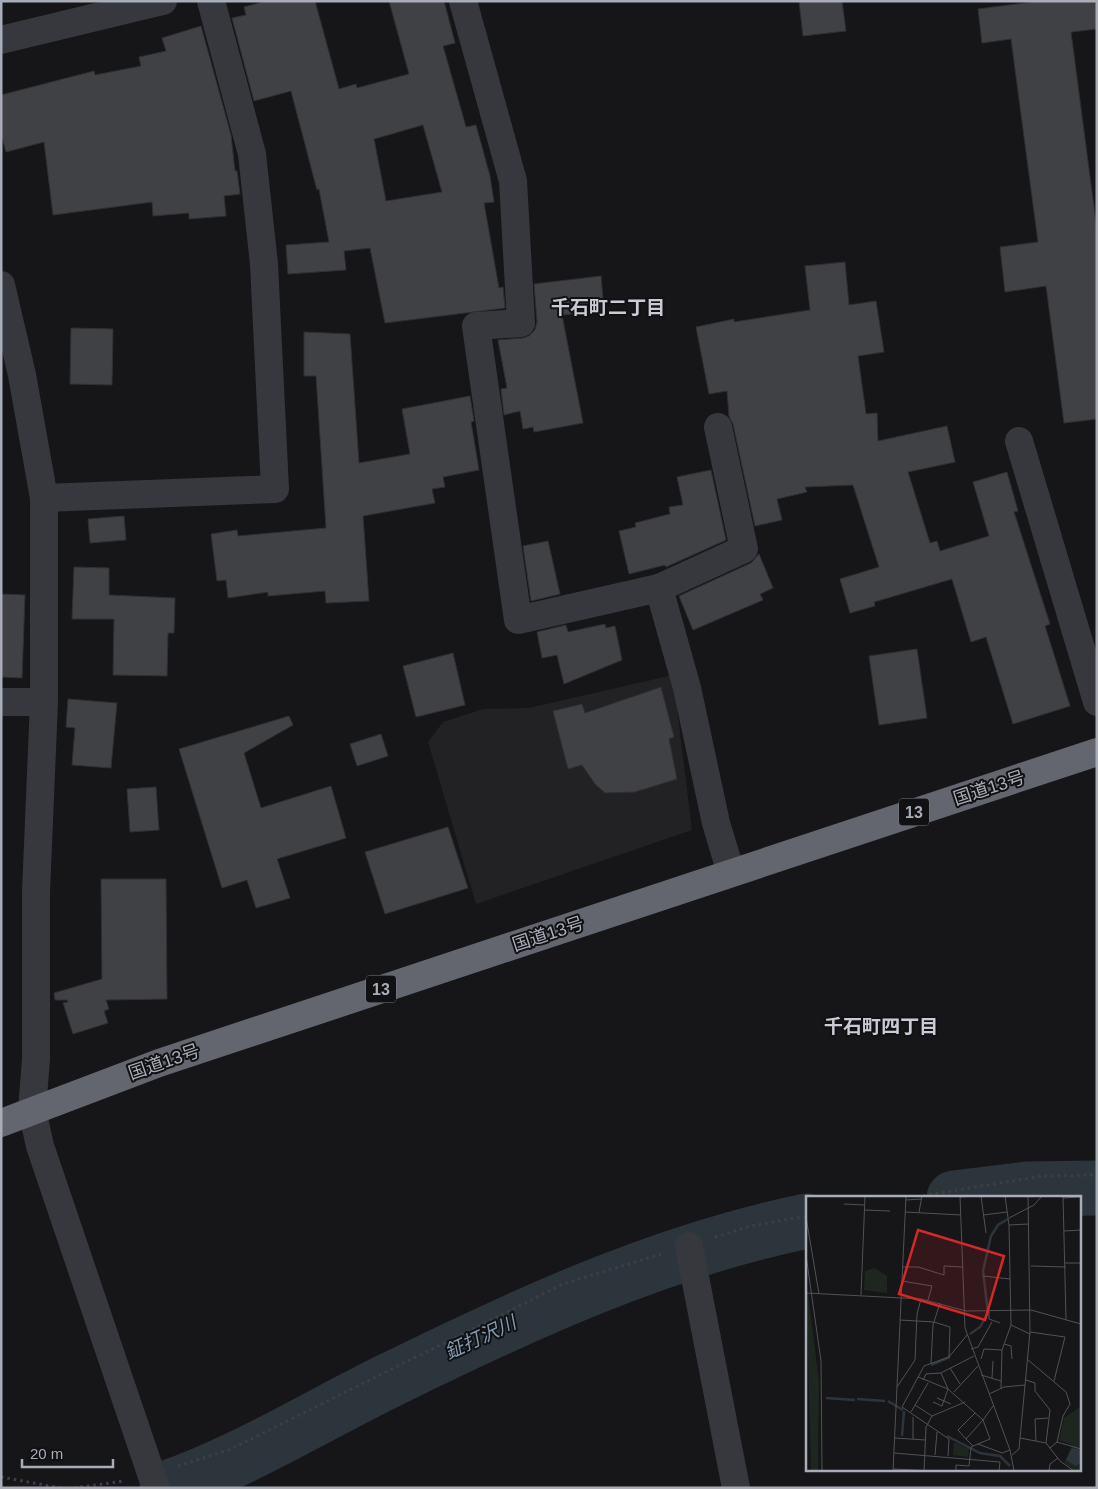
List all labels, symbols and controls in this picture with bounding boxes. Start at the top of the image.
district label: 千石町二丁目 [551,297,665,318]
street label: 国道13号 [951,767,1027,809]
road number: 13 [899,799,929,826]
street label: 国道13号 [510,913,586,955]
road number: 13 [366,976,396,1002]
district label: 千石町四丁目 [824,1016,938,1037]
street label: 国道13号 [126,1040,202,1084]
inset map [806,1196,1080,1472]
water label: 鉦打沢川 [441,1311,521,1363]
scale bar [22,1436,114,1468]
text: 20 m [30,1445,63,1462]

